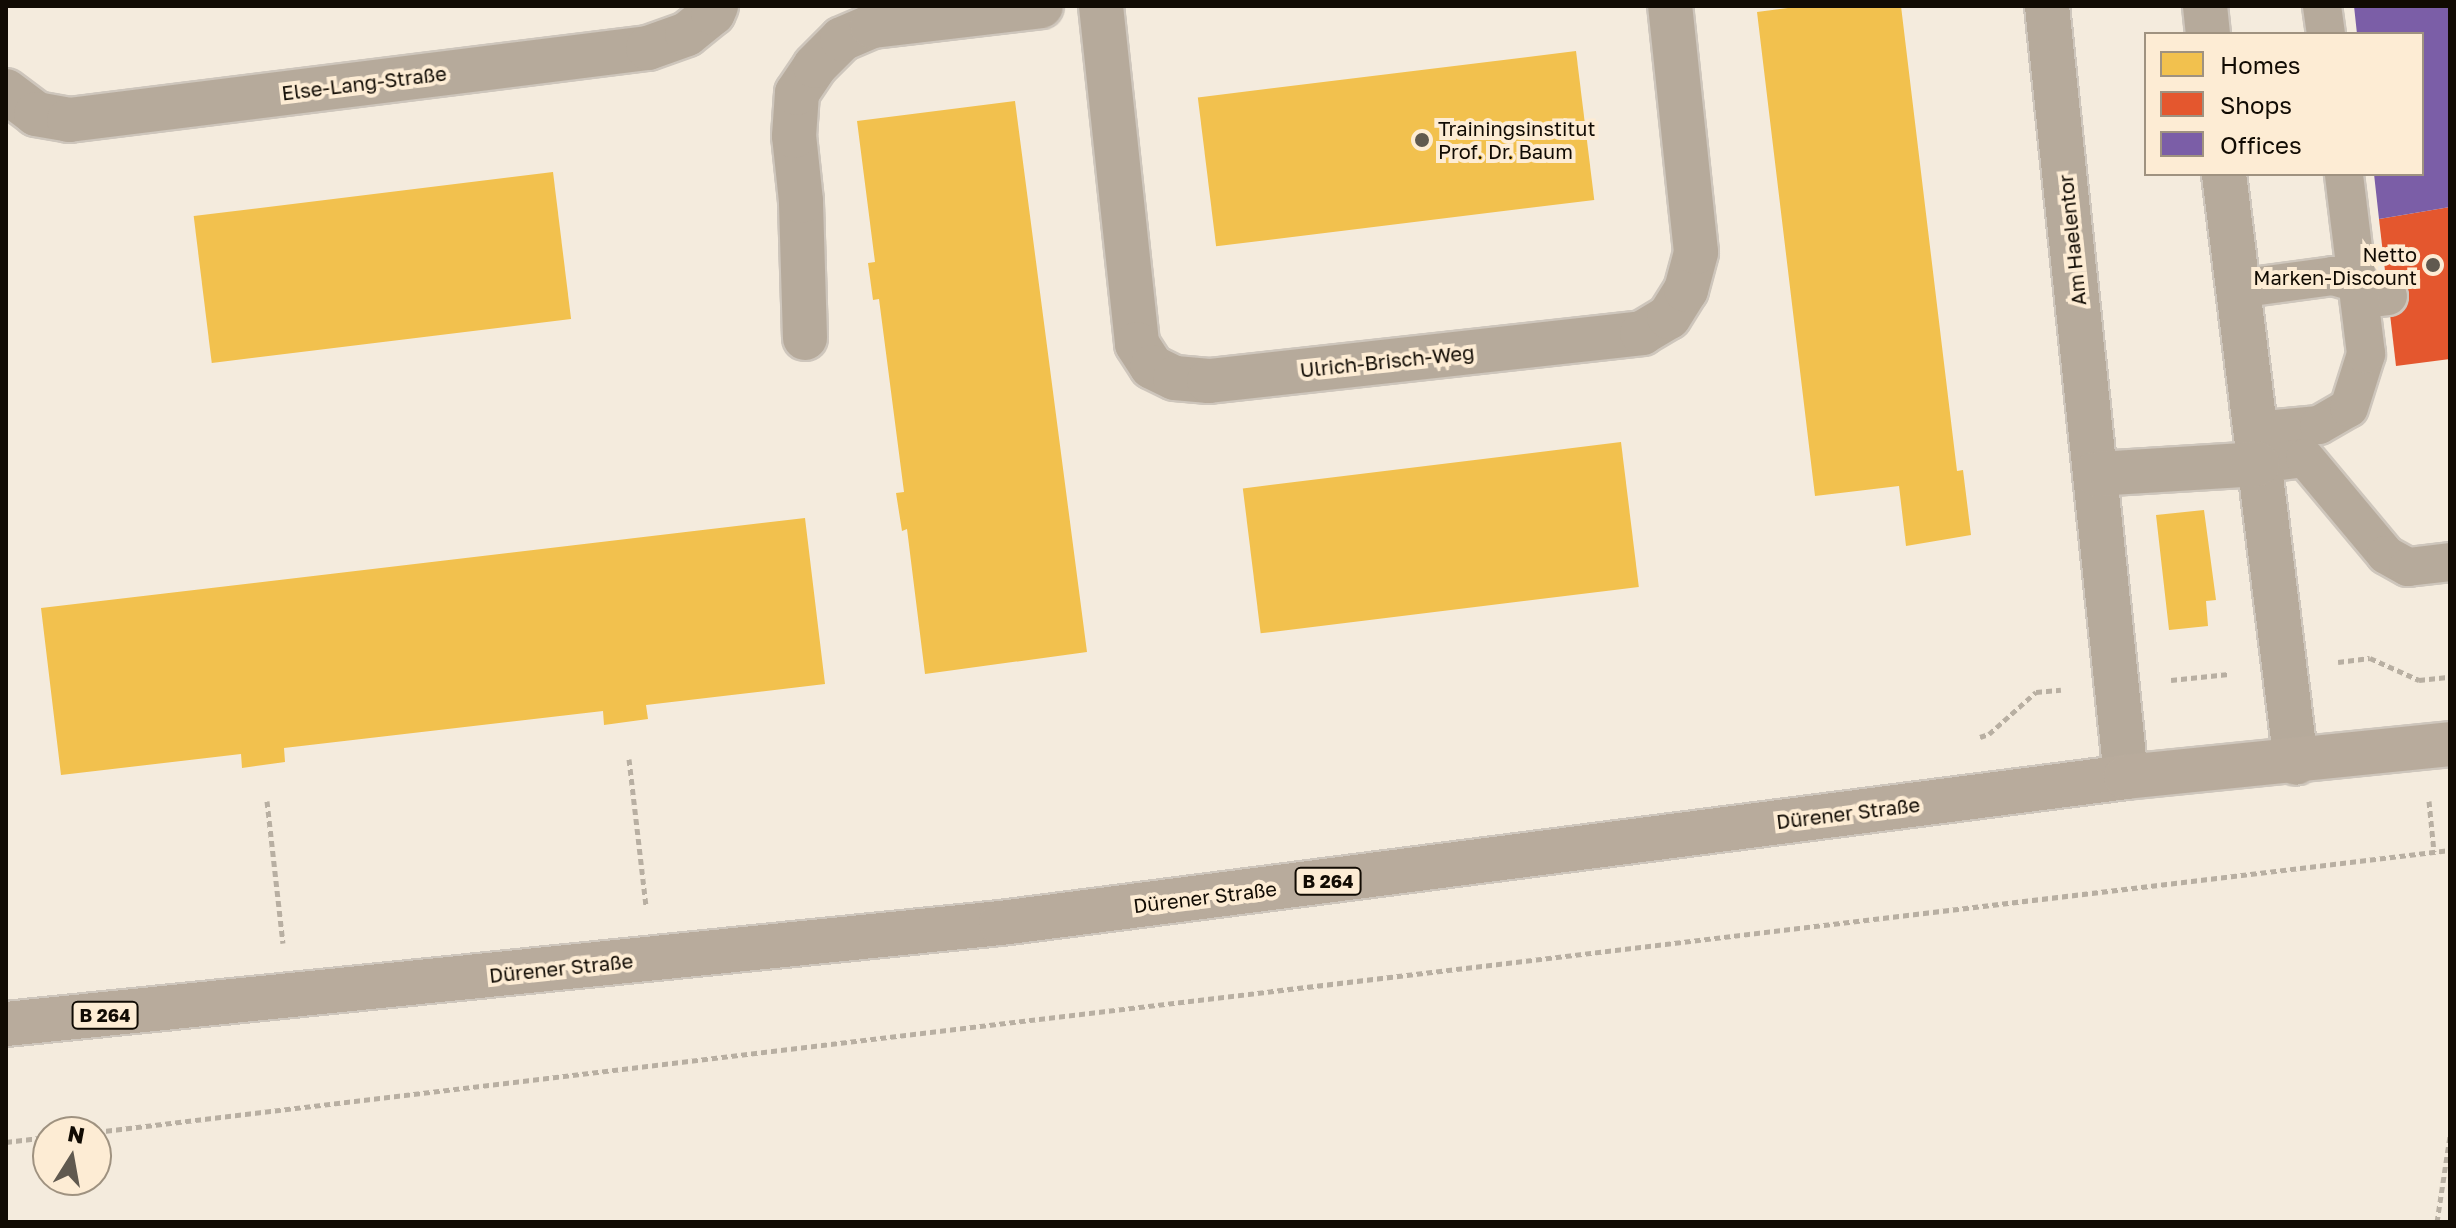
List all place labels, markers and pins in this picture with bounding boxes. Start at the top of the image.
place label: Trainingsinstitut Prof. Dr. Baum [1438,116,1595,163]
marker: Trainingsinstitut Prof. Dr. Baum [1413,131,1431,149]
place label: Netto Marken-Discount [2253,242,2417,289]
marker: Netto Marken-Discount [2424,256,2442,274]

